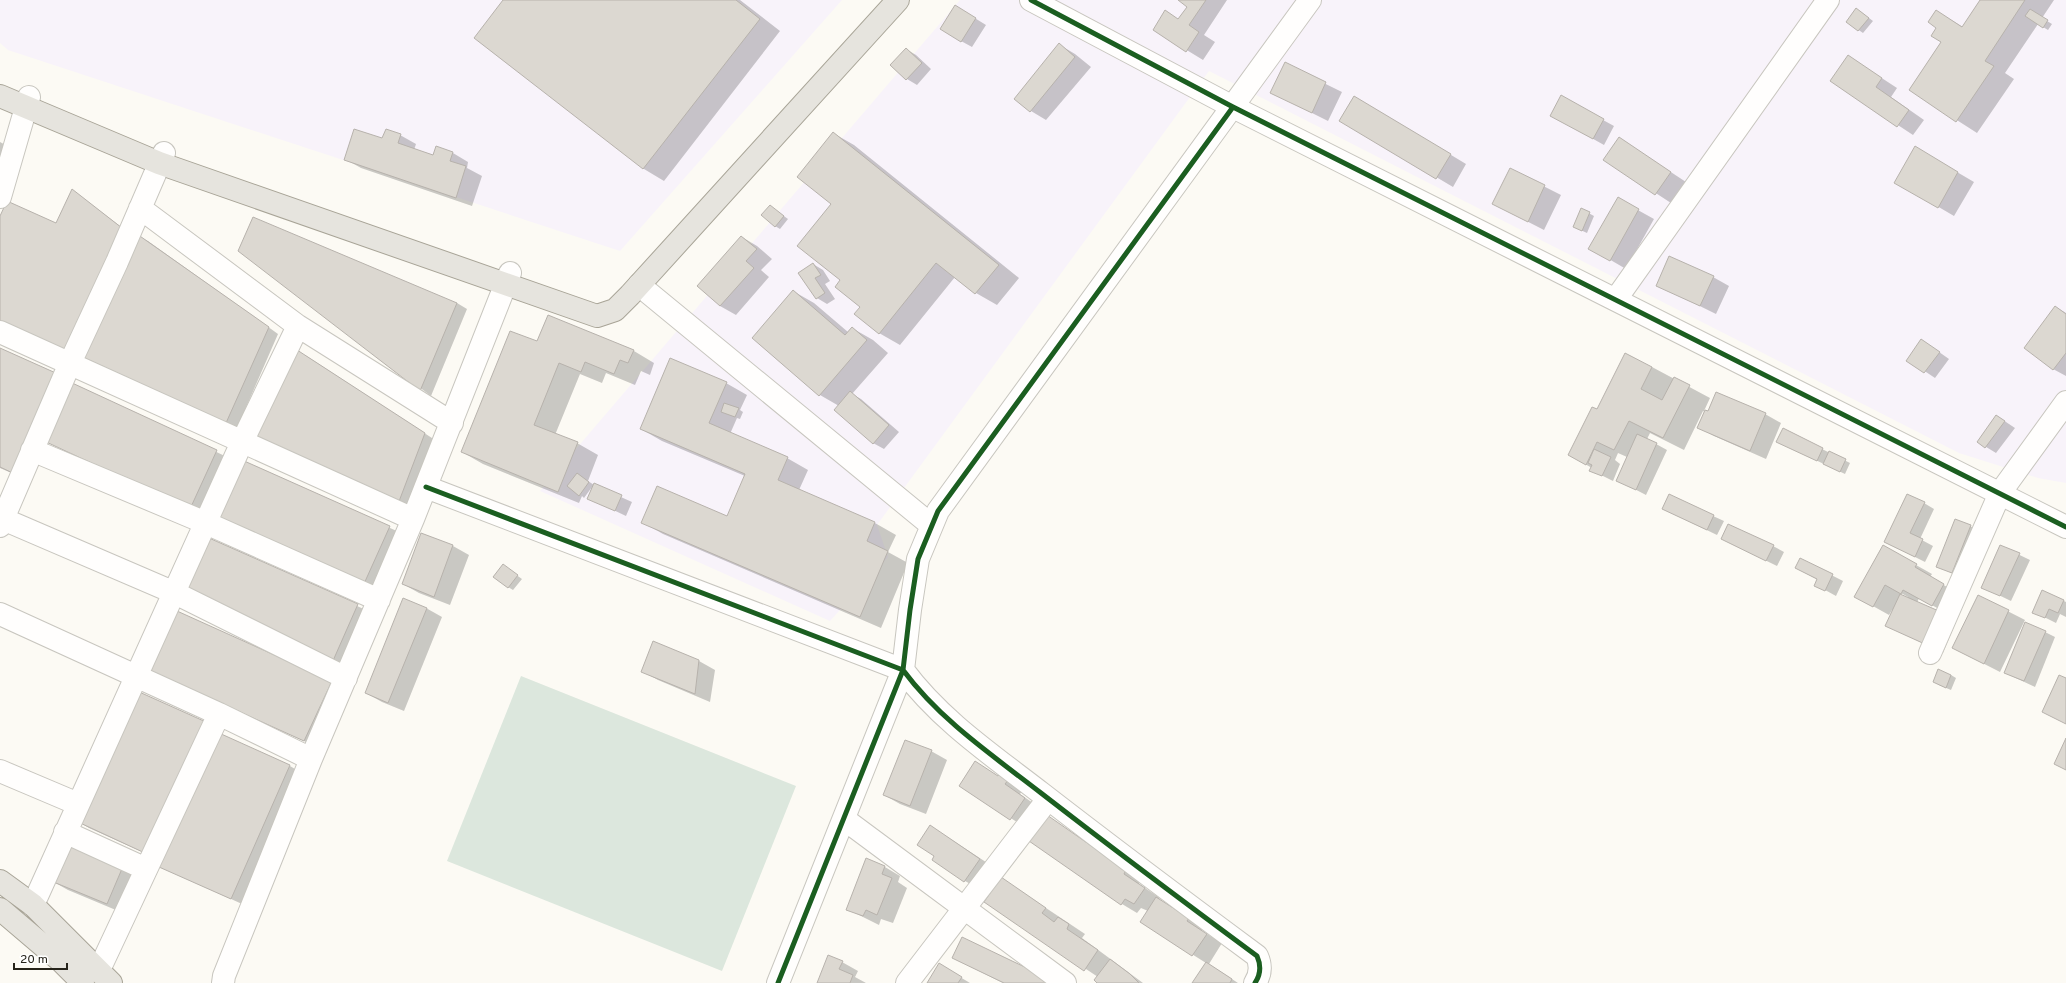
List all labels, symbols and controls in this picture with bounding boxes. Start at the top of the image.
scale bar [14,945,67,971]
text: 20 m [20,952,48,968]

